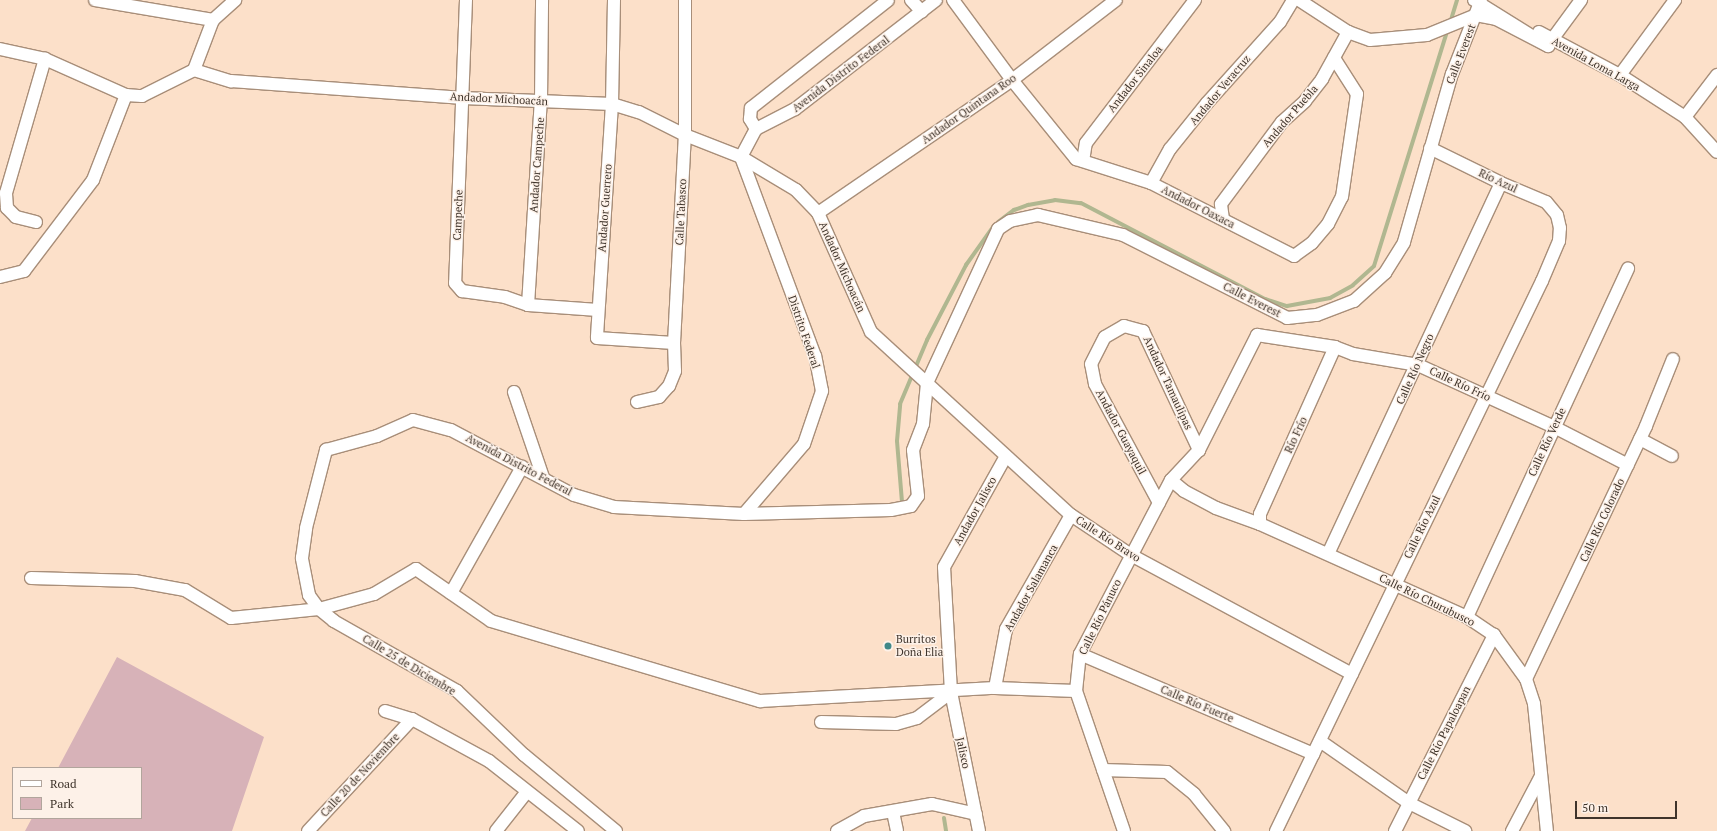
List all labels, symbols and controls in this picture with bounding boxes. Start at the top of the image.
street label: Calle Everest [1443,22,1479,86]
street label: Avenida Distrito Federal [790,33,892,115]
street label: Avenida Loma Larga [1550,34,1642,94]
street label: Andador Sinaloa [1105,43,1165,115]
street label: Andador Veracruz [1187,52,1253,128]
street label: Andador Quintana Roo [919,71,1019,147]
street label: Andador Puebla [1259,82,1321,150]
street label: Andador Michoacán [450,90,548,108]
street label: Andador Campeche [527,117,547,213]
street label: Andador Guerrero [595,163,615,253]
street label: Río Azul [1476,166,1520,196]
street label: Calle Tabasco [673,178,689,246]
street label: Andador Oaxaca [1159,183,1237,231]
street label: Campeche [451,189,465,241]
street label: Andador Michoacán [816,220,868,314]
street label: Calle Everest [1221,280,1283,320]
street label: Distrito Federal [785,294,823,370]
street label: Calle Río Negro [1393,332,1437,406]
street label: Andador Tamaulipas [1141,334,1195,432]
street label: Calle Río Frío [1427,364,1493,404]
street label: Andador Guayaquil [1093,387,1149,477]
street label: Calle Río Verde [1525,405,1569,479]
street label: Río Frío [1282,415,1310,455]
street label: Avenida Distrito Federal [464,431,574,499]
street label: Andador Jalisco [951,474,999,548]
street label: Calle Río Colorado [1577,476,1627,564]
street label: Calle Río Azul [1401,493,1443,561]
street label: Calle Río Bravo [1073,513,1143,565]
street label: Andador Salamanca [1002,542,1060,634]
street label: Calle Río Churubusco [1377,571,1477,629]
street label: Calle Río Pánuco [1076,577,1124,657]
street label: Calle 25 de Diciembre [360,632,458,698]
place label: Burritos Doña Elia [896,633,943,659]
marker: Burritos Doña Elia [883,641,893,651]
street label: Calle Río Fuerte [1158,683,1236,725]
street label: Calle Río Papaloapan [1415,684,1473,782]
street label: Calle 20 de Noviembre [318,730,402,820]
street label: Jalisco [953,736,973,770]
legend [12,767,142,819]
text: Road [50,776,77,791]
scale bar [1577,793,1679,819]
text: Park [50,796,74,811]
text: 50 m [1582,800,1608,815]

